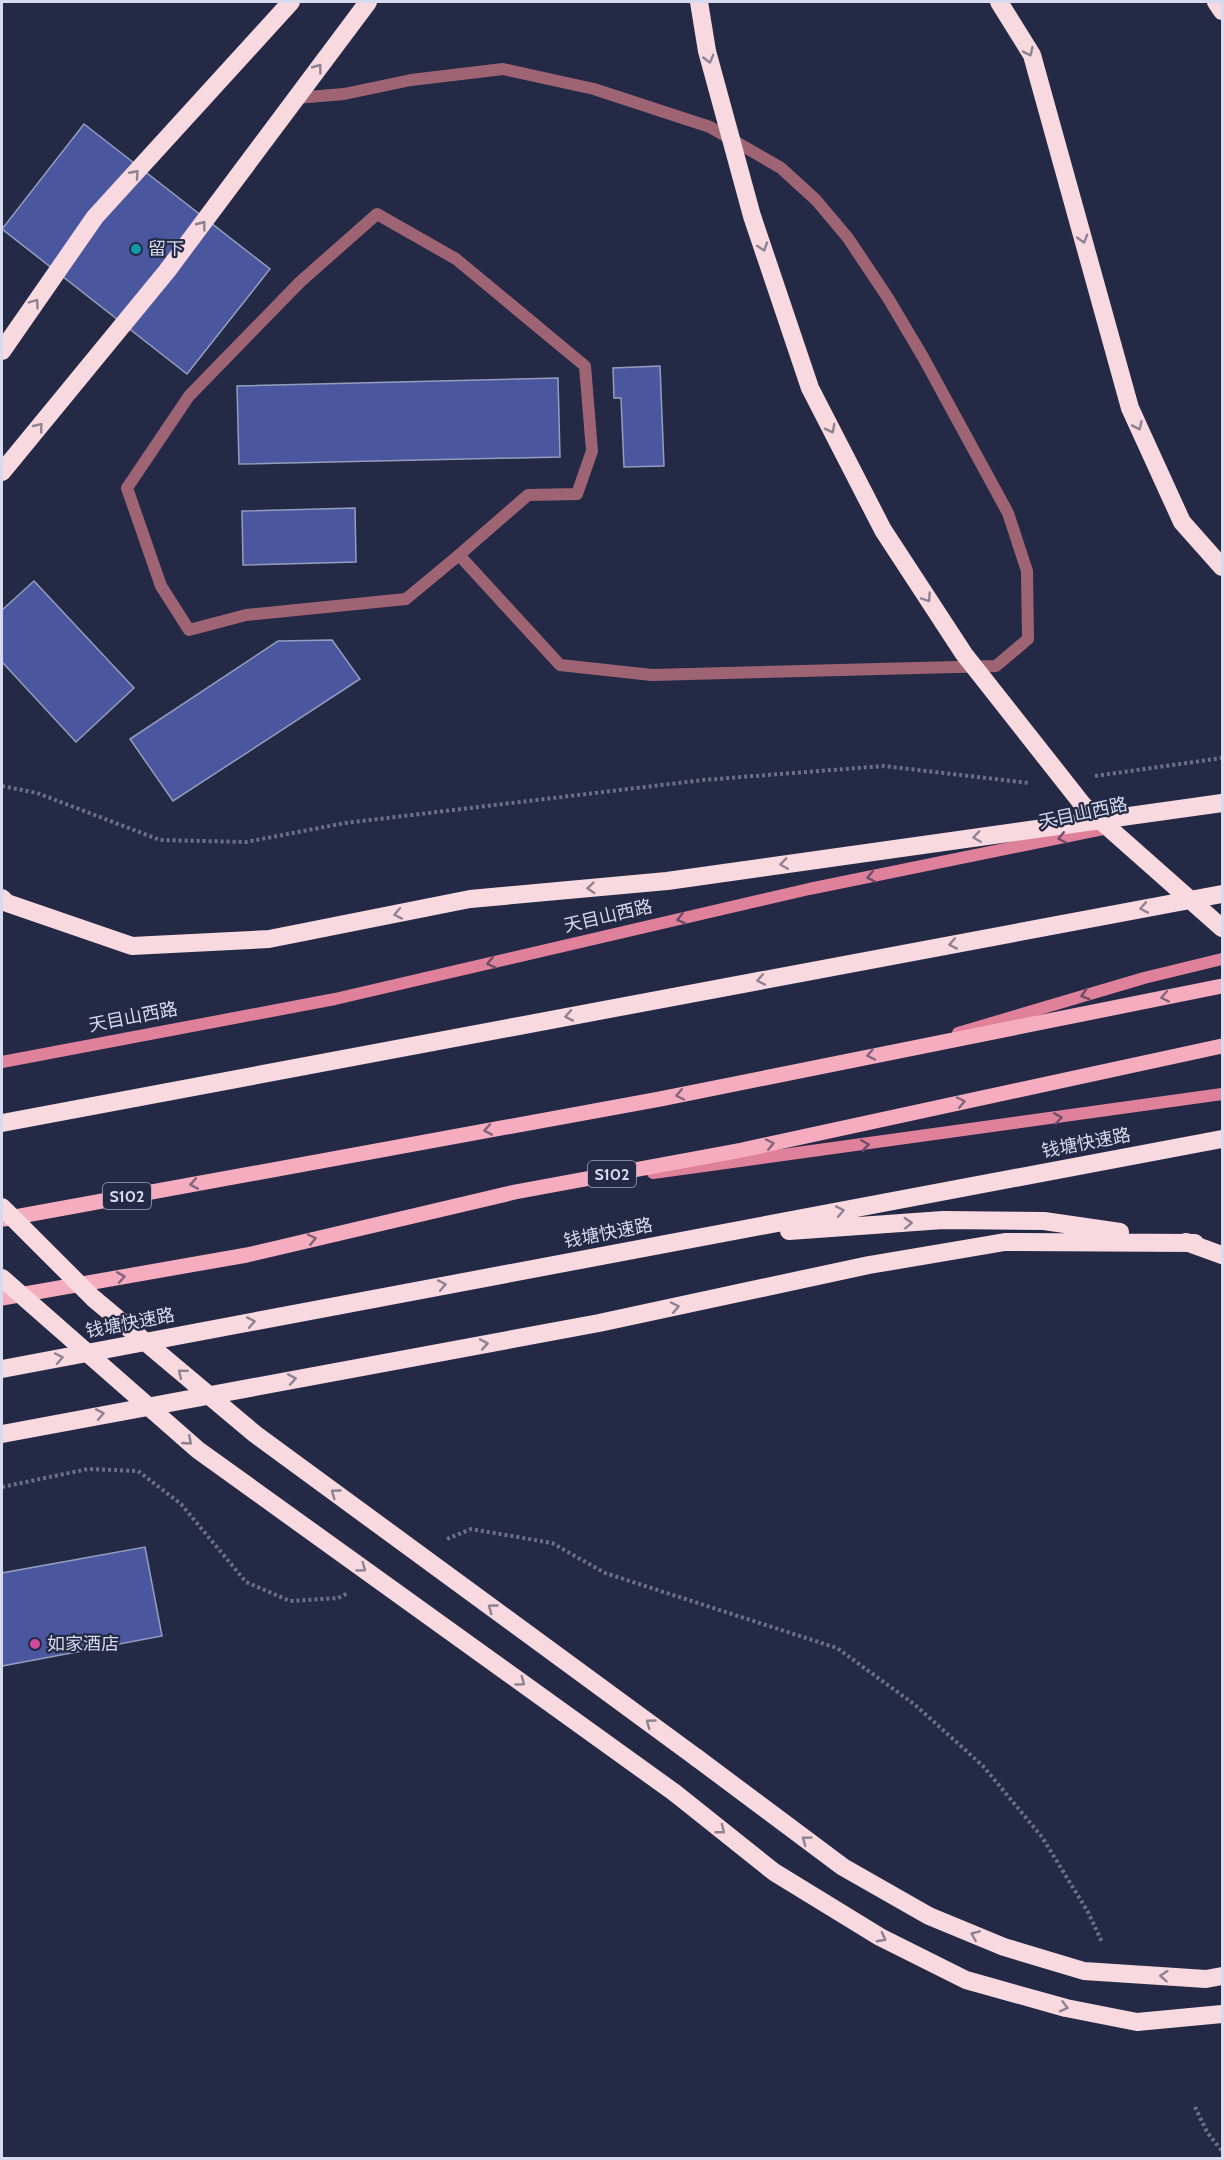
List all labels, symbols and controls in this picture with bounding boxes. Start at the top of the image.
one-way arrow [1022,45,1033,56]
one-way arrow [702,54,715,64]
one-way arrow [311,64,322,75]
one-way arrow [128,170,139,181]
one-way arrow [195,220,206,231]
one-way arrow [1076,233,1088,244]
place label: 留下 [148,238,184,260]
one-way arrow [755,241,768,252]
marker: 留下 [129,242,143,256]
one-way arrow [28,298,39,309]
one-way arrow [1131,419,1143,430]
one-way arrow [31,423,42,434]
one-way arrow [823,423,835,434]
one-way arrow [920,591,931,602]
street label: 天目山西路 [1037,793,1129,833]
one-way arrow [1058,830,1068,843]
one-way arrow [973,831,982,843]
one-way arrow [780,858,789,870]
one-way arrow [867,869,877,882]
one-way arrow [586,881,595,894]
street label: 天目山西路 [562,895,654,937]
one-way arrow [1140,901,1150,914]
one-way arrow [393,906,403,919]
one-way arrow [676,912,686,925]
one-way arrow [948,937,958,950]
one-way arrow [486,956,496,969]
one-way arrow [756,973,766,986]
one-way arrow [1080,988,1091,1000]
one-way arrow [1160,990,1170,1003]
street label: 天目山西路 [87,998,179,1036]
one-way arrow [565,1009,575,1022]
one-way arrow [866,1048,876,1061]
one-way arrow [675,1087,685,1100]
one-way arrow [956,1096,966,1109]
one-way arrow [1052,1112,1062,1125]
one-way arrow [483,1123,493,1136]
street label: 钱塘快速路 [1040,1124,1132,1162]
one-way arrow [765,1138,775,1151]
one-way arrow [860,1139,869,1152]
road number: S102 [588,1161,636,1187]
one-way arrow [189,1177,199,1190]
road number: S102 [103,1183,151,1209]
one-way arrow [835,1205,845,1217]
street label: 钱塘快速路 [562,1214,654,1252]
one-way arrow [904,1216,913,1229]
one-way arrow [307,1234,317,1247]
one-way arrow [116,1271,126,1284]
one-way arrow [437,1279,447,1292]
one-way arrow [670,1301,680,1314]
street label: 钱塘快速路 [84,1304,176,1342]
one-way arrow [245,1316,255,1329]
one-way arrow [478,1338,488,1351]
one-way arrow [54,1352,64,1365]
one-way arrow [178,1369,189,1380]
one-way arrow [287,1373,297,1386]
one-way arrow [95,1408,105,1421]
one-way arrow [181,1434,192,1445]
one-way arrow [331,1489,342,1500]
one-way arrow [356,1561,367,1572]
one-way arrow [488,1604,499,1615]
place label: 如家酒店 [47,1633,119,1655]
marker: 如家酒店 [28,1637,42,1651]
one-way arrow [514,1675,525,1686]
one-way arrow [645,1720,656,1731]
one-way arrow [714,1822,725,1833]
one-way arrow [802,1836,813,1847]
one-way arrow [971,1930,982,1942]
one-way arrow [876,1931,887,1942]
one-way arrow [1160,1970,1169,1983]
one-way arrow [1059,2000,1069,2013]

